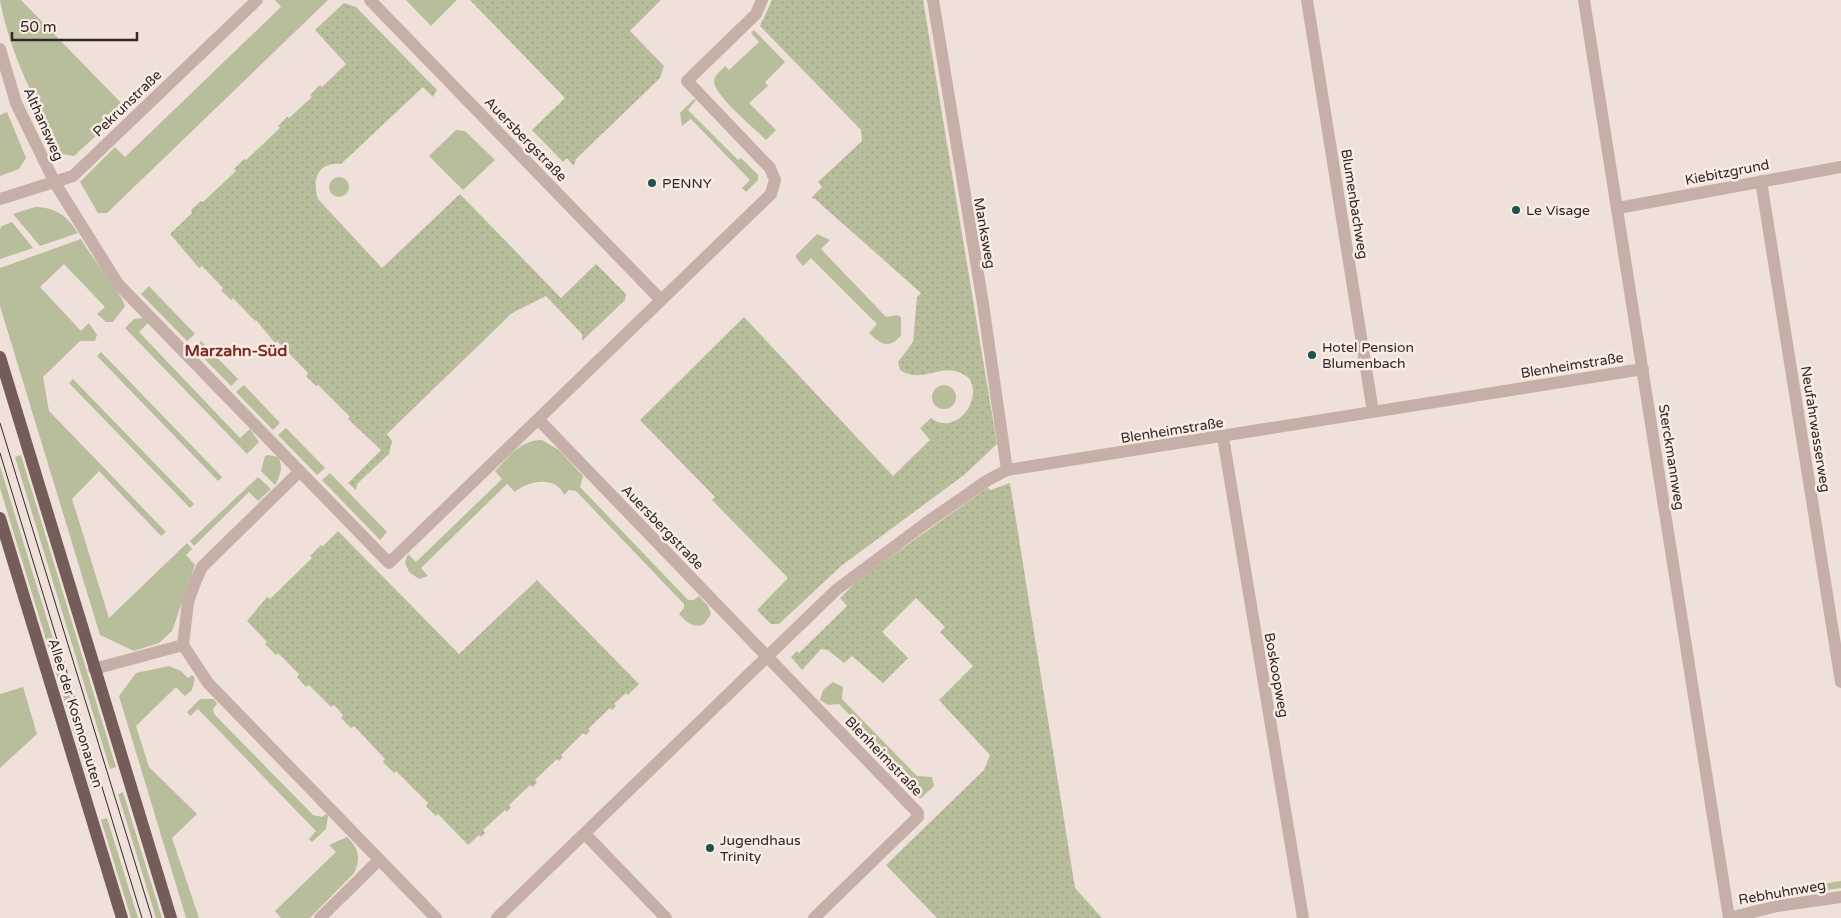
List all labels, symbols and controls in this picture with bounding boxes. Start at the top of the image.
scale bar [12,10,138,42]
text: 50 m [20,18,57,36]
street label: Pekrunstraße [89,66,165,140]
street label: Althansweg [20,85,67,164]
street label: Auersbergstraße [481,93,570,185]
street label: Blumenbachweg [1337,148,1372,260]
street label: Kiebitzgrund [1684,156,1771,189]
place label: PENNY [662,175,712,192]
marker: PENNY [646,177,658,189]
street label: Manksweg [970,196,999,270]
place label: Le Visage [1526,202,1590,219]
marker: Le Visage [1510,204,1522,216]
place label: Hotel Pension Blumenbach [1322,339,1414,372]
district label: Marzahn-Süd [185,341,287,361]
marker: Hotel Pension Blumenbach [1306,349,1318,361]
street label: Blenheimstraße [1519,349,1625,382]
street label: Neufahrwasserweg [1797,365,1834,493]
street label: Sterckmannweg [1655,403,1688,511]
street label: Blenheimstraße [1119,414,1225,447]
street label: Auersbergstraße [618,481,707,573]
street label: Boskoopweg [1261,631,1292,719]
street label: Allee der Kosmonauten [45,636,106,790]
street label: Blenheimstraße [841,713,926,800]
place label: Jugendhaus Trinity [720,832,801,865]
marker: Jugendhaus Trinity [704,842,716,854]
street label: Rebhuhnweg [1737,876,1827,909]

